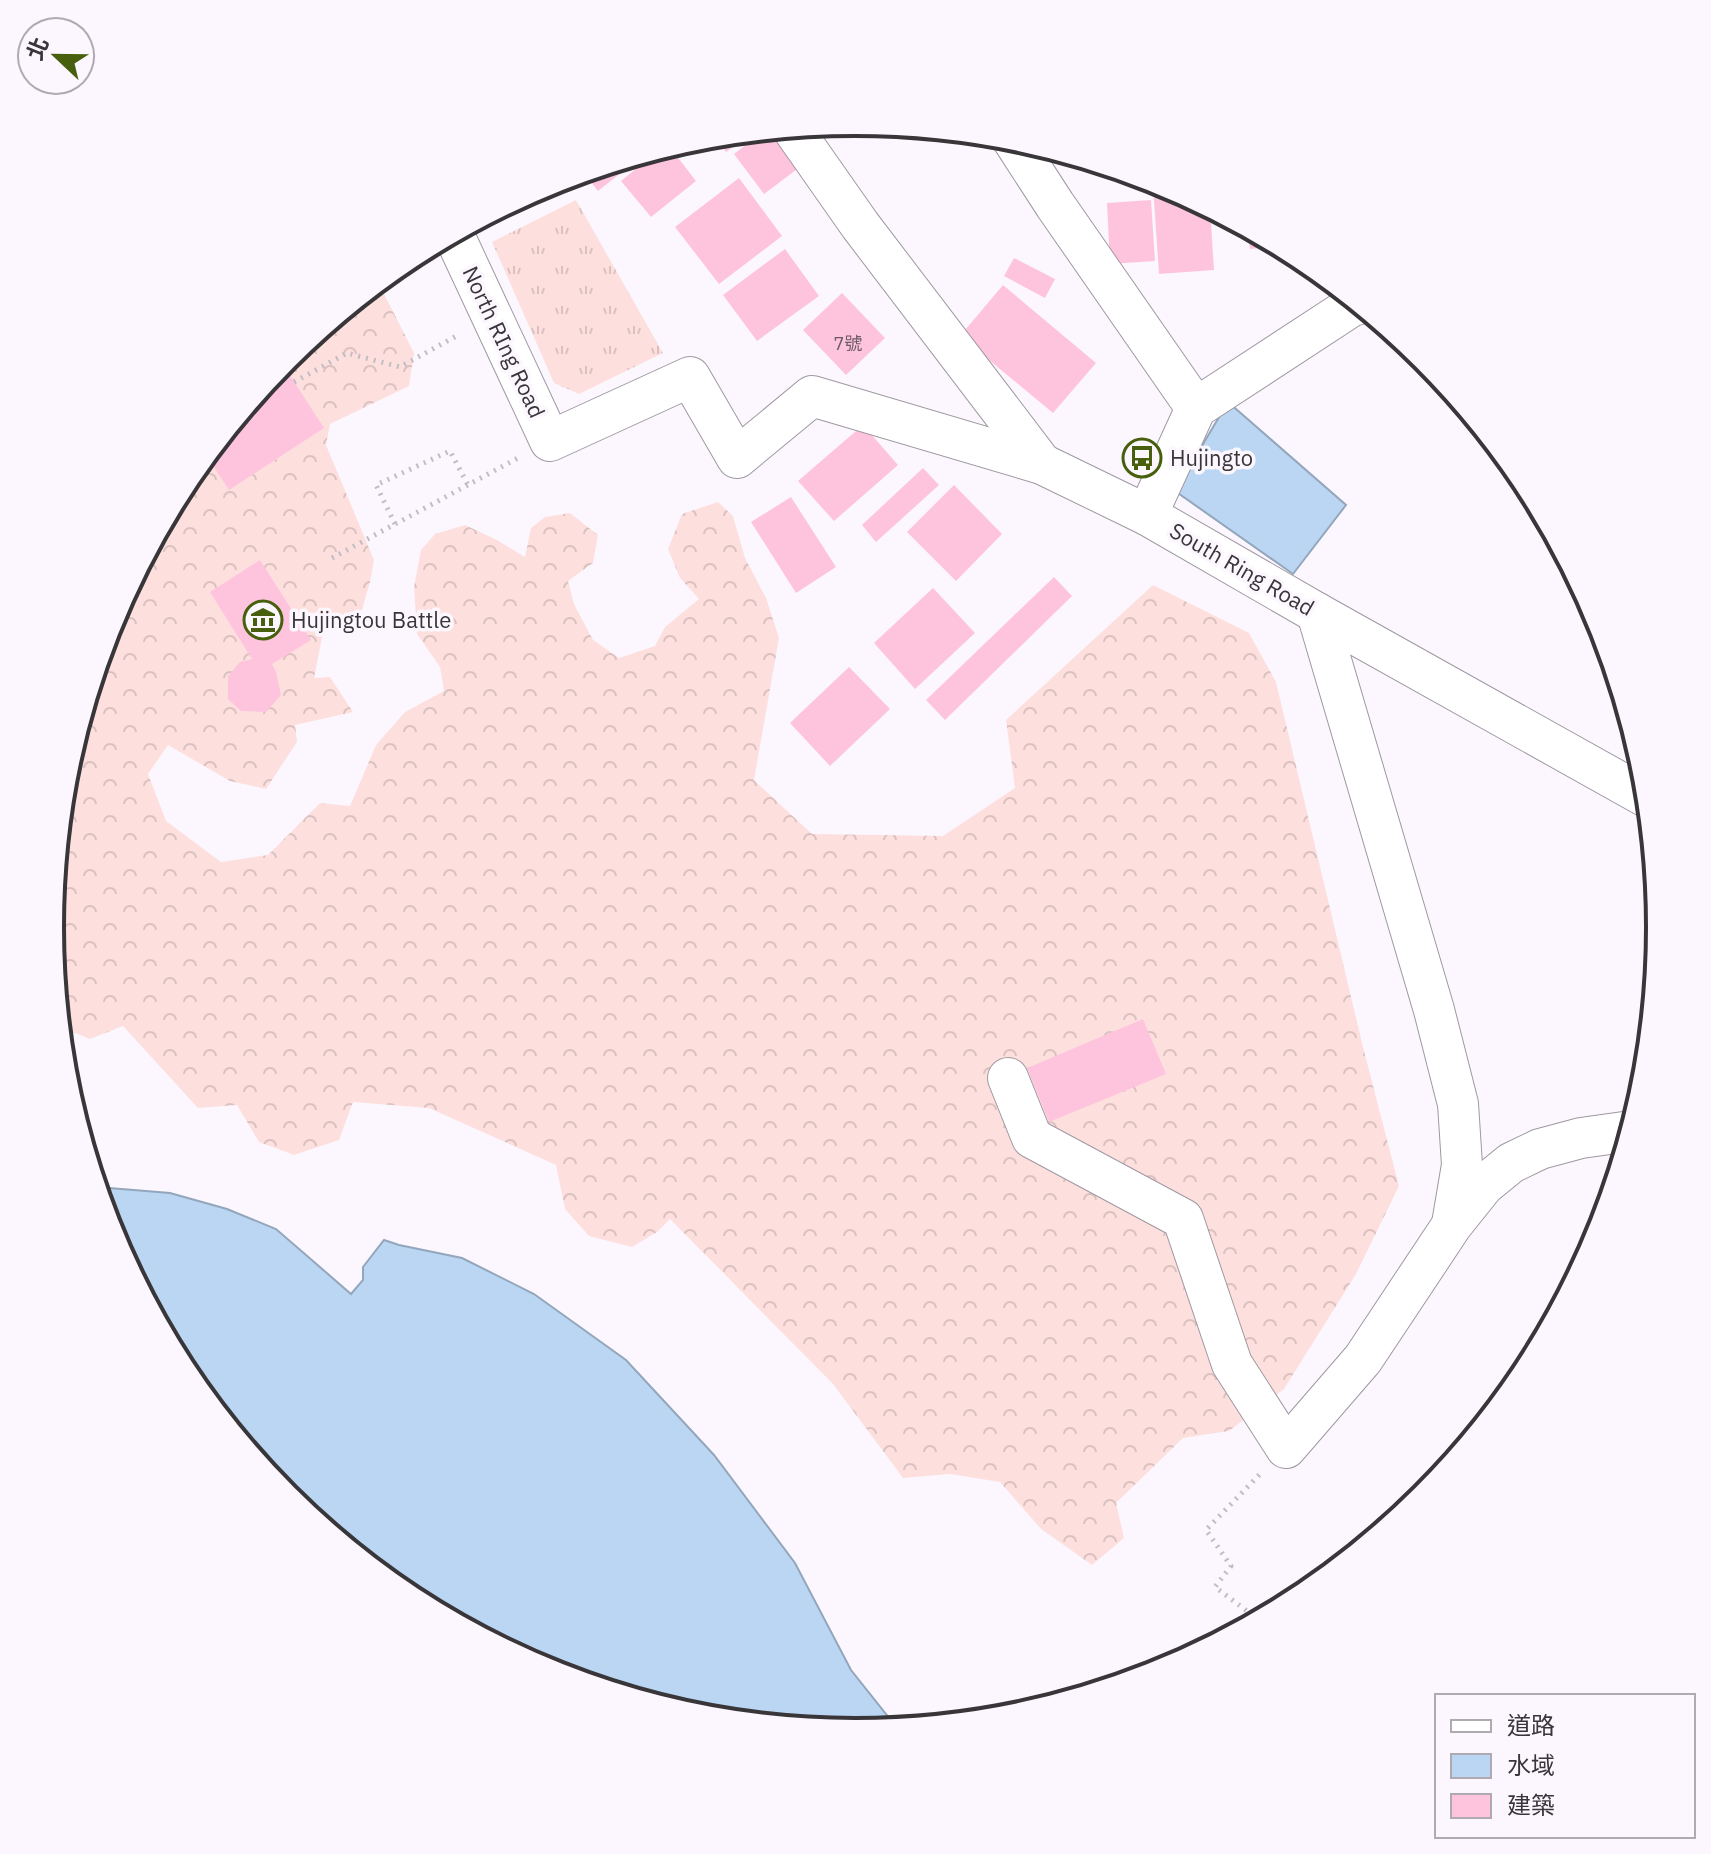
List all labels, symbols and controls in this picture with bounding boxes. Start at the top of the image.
north arrow [16,16,96,96]
text: 北 [19,33,55,64]
street label: North RIng Road [457,261,552,422]
house number: 7號 [834,332,862,355]
bus stop icon: Hujingto [1121,437,1163,479]
place label: Hujingto [1170,443,1253,472]
street label: South Ring Road [1165,515,1320,622]
museum icon: Hujingtou Battle [242,599,284,641]
place label: Hujingtou Battle [291,605,451,634]
legend [1435,1694,1695,1838]
text: 道路 [1507,1709,1555,1741]
text: 水域 [1507,1749,1555,1781]
text: 建築 [1507,1789,1555,1821]

